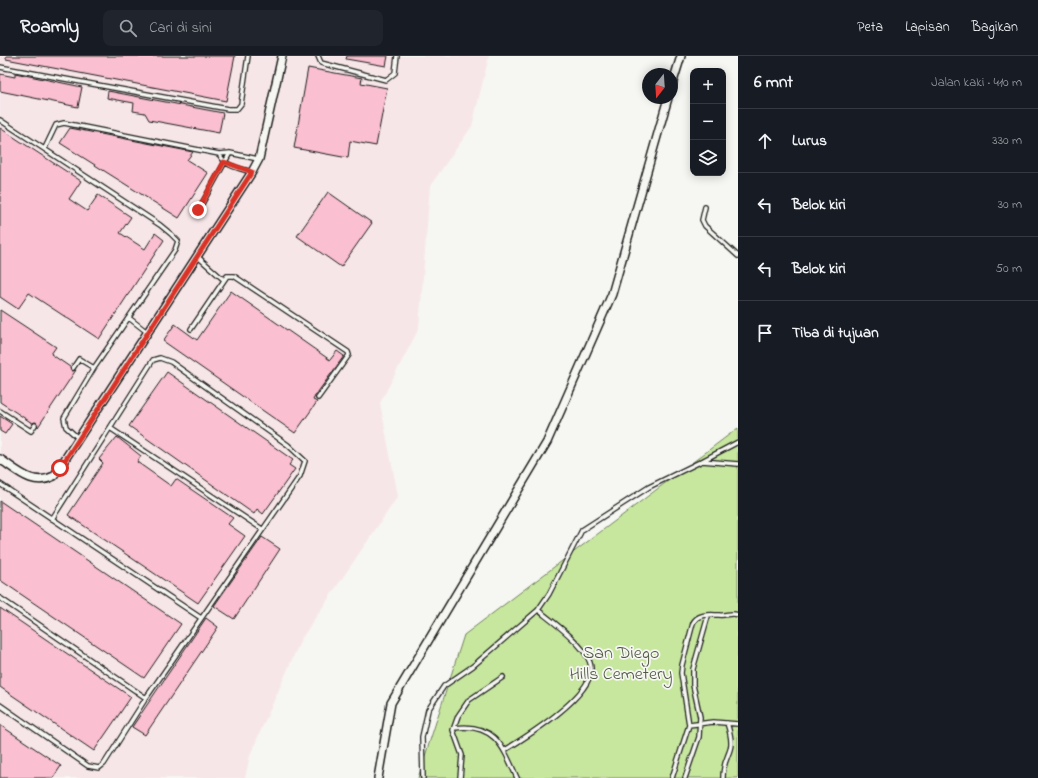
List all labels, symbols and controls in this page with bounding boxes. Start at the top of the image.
search box [103,10,383,46]
text: Roamly [20,14,79,41]
icon: search [117,17,139,39]
text: Cari di sini [149,17,212,39]
text: Peta [857,17,883,38]
text: Lapisan [905,17,950,38]
text: Bagikan [972,17,1018,38]
north arrow [642,68,678,104]
map controls [690,68,726,176]
button: + [690,68,726,104]
text: 6 mnt [754,70,793,95]
text: Jalan kaki · 410 m [931,73,1022,92]
button: − [690,104,726,140]
icon: ahead [754,130,776,152]
text: Lurus [792,130,827,152]
text: 330 m [992,131,1022,150]
button: layers [690,140,726,176]
icon: left [754,194,776,216]
text: Belok kiri [792,194,846,216]
text: 30 m [998,195,1022,214]
route end [189,201,207,219]
icon: left [754,258,776,280]
text: Belok kiri [792,258,846,280]
text: 50 m [996,259,1022,278]
icon: arrive [754,322,776,344]
text: Tiba di tujuan [792,322,879,344]
route start [51,459,69,477]
park label: San Diego Hills Cemetery [569,641,673,688]

